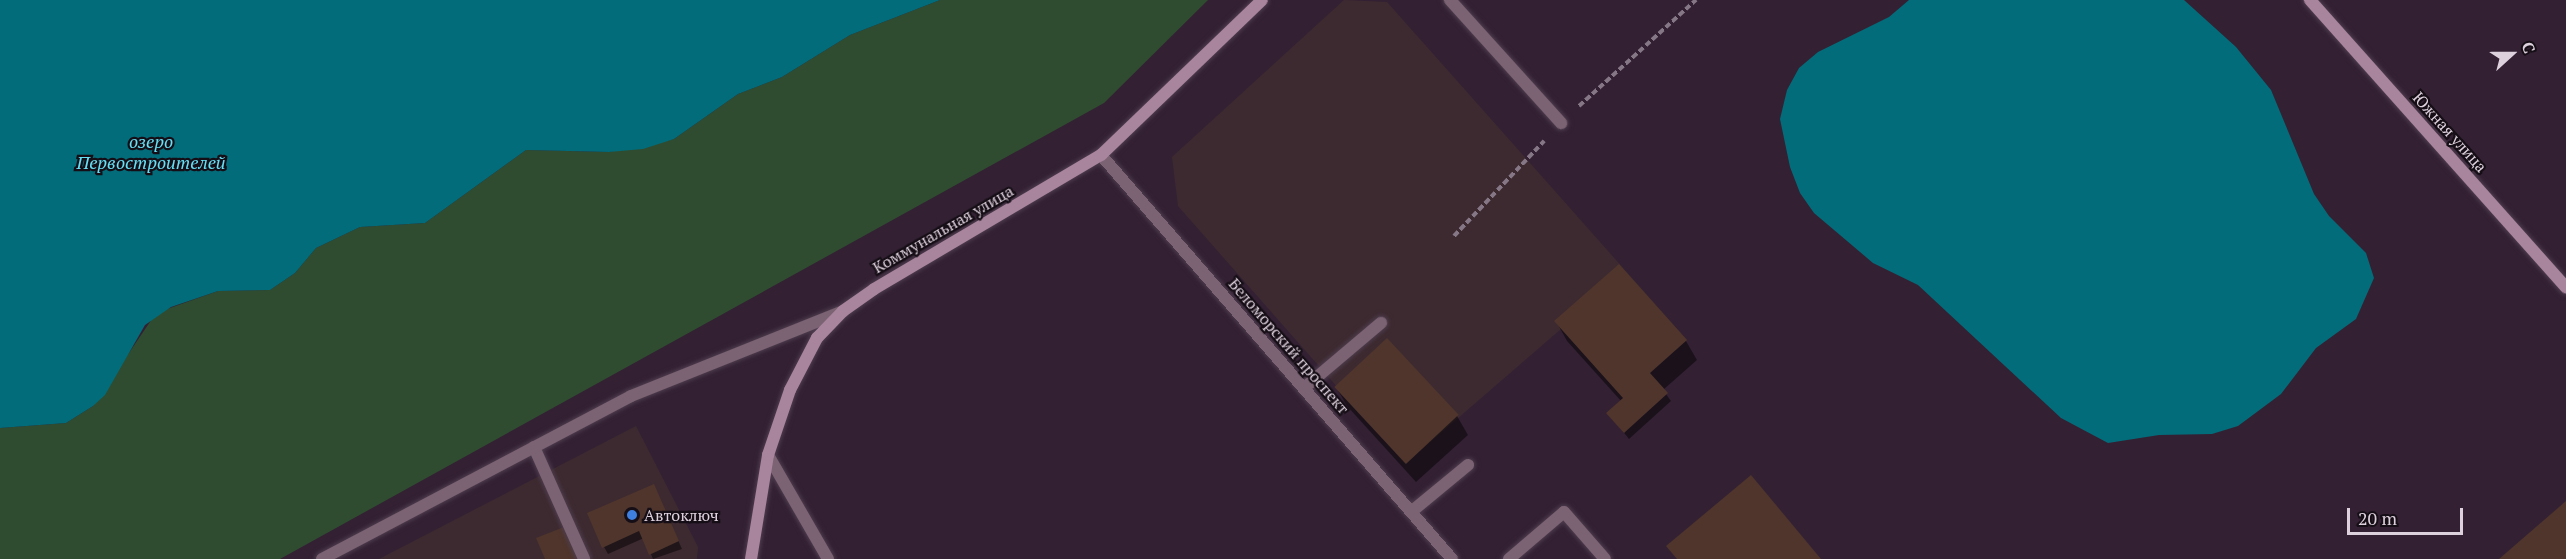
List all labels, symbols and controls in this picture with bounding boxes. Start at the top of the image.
north arrow [2482,24,2542,84]
text: С [2517,39,2541,56]
street label: Южная улица [2409,88,2491,176]
water label: озеро Первостроителей [76,131,226,174]
street label: Коммунальная улица [869,181,1017,277]
street label: Беломорский проспект [1225,274,1353,418]
scale bar [2350,496,2466,534]
place label: Автоключ [644,505,719,525]
text: 20 m [2358,506,2397,530]
marker: Автоключ [625,508,639,522]

